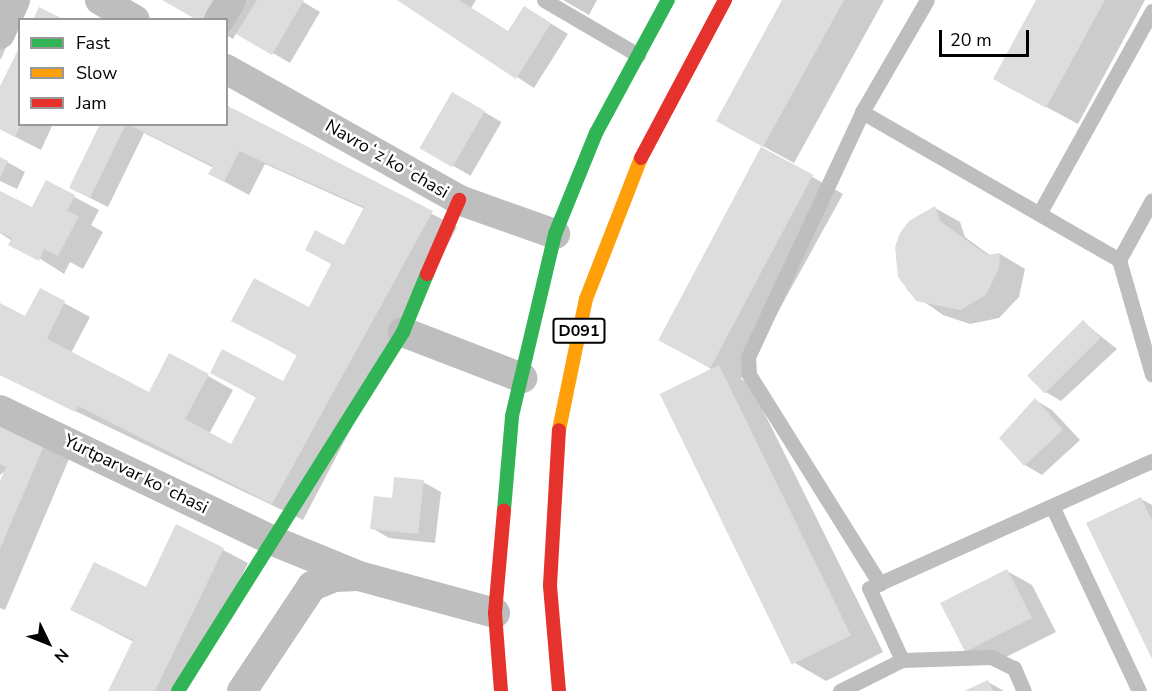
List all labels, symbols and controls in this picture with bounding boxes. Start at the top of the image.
legend [18,18,228,126]
scale bar [942,18,1032,56]
text: 20 m [950,28,992,52]
text: Fast [76,31,110,55]
text: Slow [76,61,117,85]
text: Jam [76,91,107,115]
street label: Navroʻz koʻchasi [321,115,453,203]
road number: D091 [552,318,606,344]
street label: Yurtparvar koʻchasi [60,430,212,518]
north arrow [18,613,78,673]
text: N [49,643,73,667]

